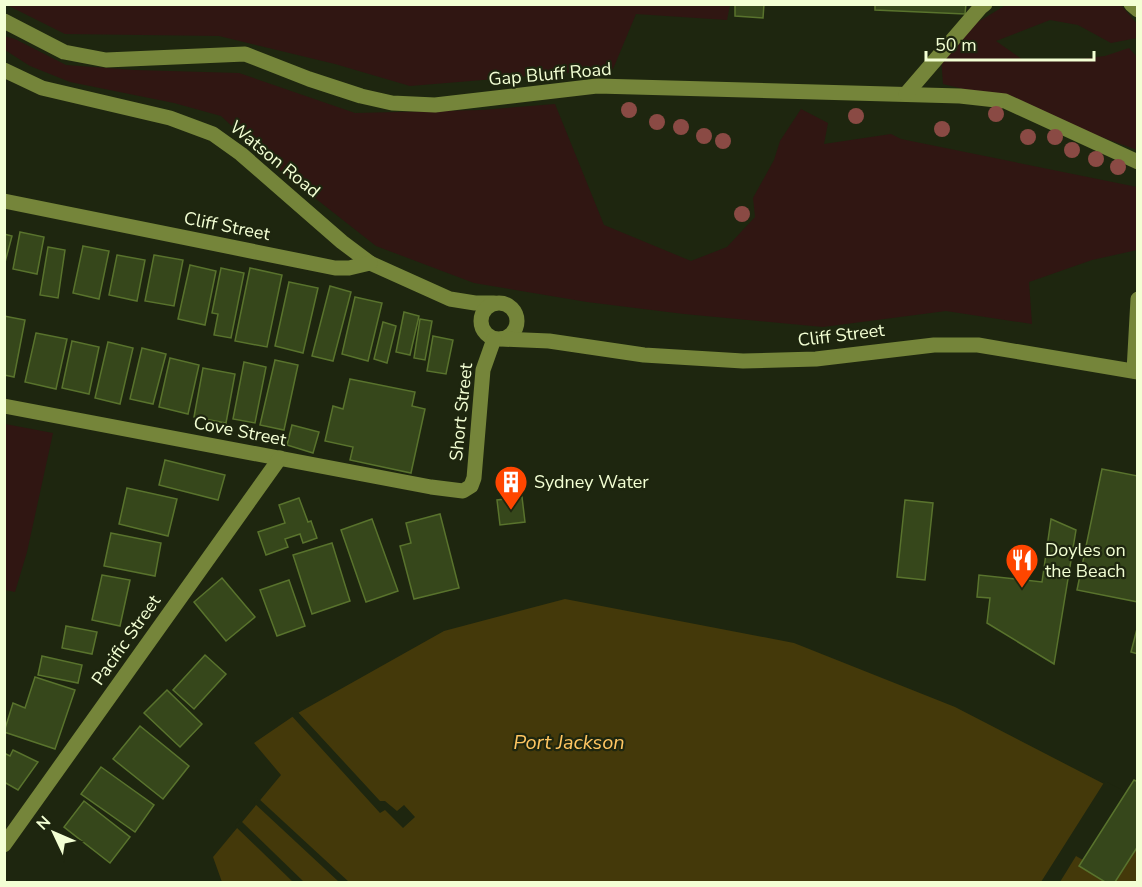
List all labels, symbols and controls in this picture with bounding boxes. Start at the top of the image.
scale bar [926,24,1094,62]
text: 50 m [935,33,977,57]
street label: Gap Bluff Road [487,57,613,91]
street label: Watson Road [225,115,325,203]
street label: Cliff Street [182,206,273,246]
street label: Cliff Street [796,318,886,352]
street label: Short Street [444,361,478,462]
street label: Cove Street [192,410,289,452]
building icon: Sydney Water [493,464,529,511]
place label: Sydney Water [534,470,649,494]
place label: Doyles on the Beach [1045,538,1126,583]
restaurant icon: Doyles on the Beach [1004,542,1040,589]
street label: Pacific Street [86,589,166,690]
water label: Port Jackson [513,729,625,756]
north arrow [24,803,84,863]
text: N [32,811,56,835]

